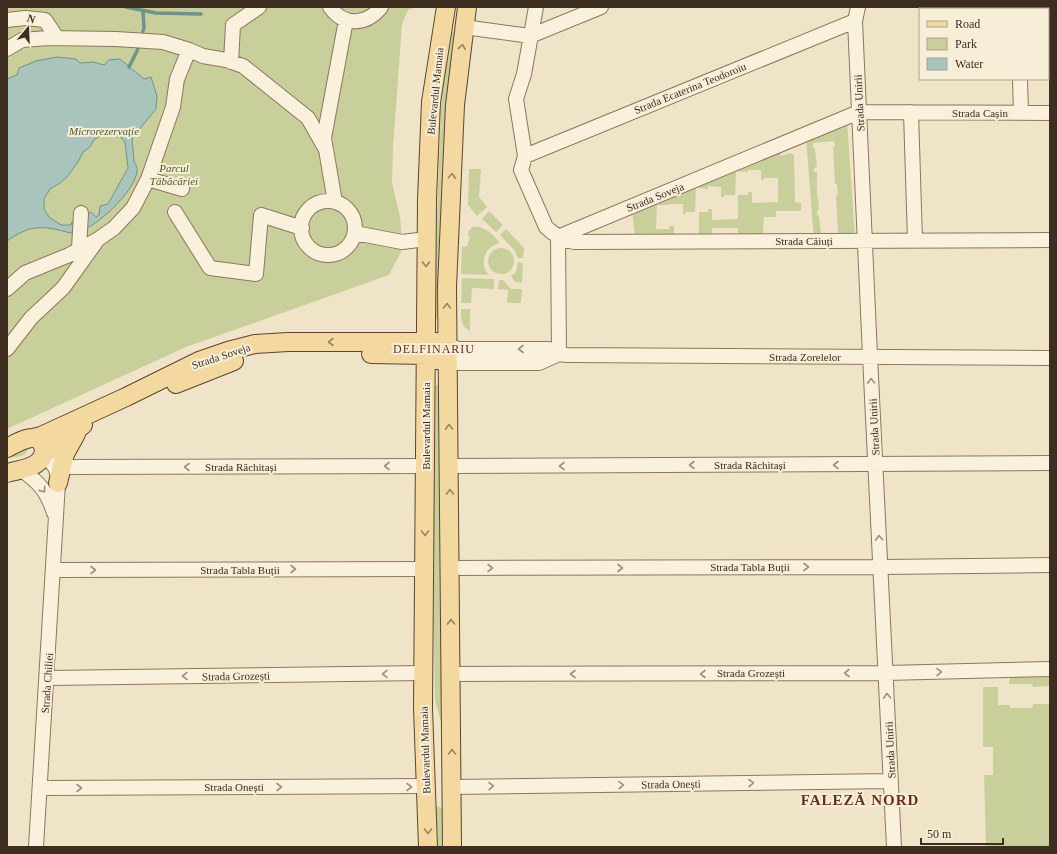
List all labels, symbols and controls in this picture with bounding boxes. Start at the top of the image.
north arrow [8,8,48,48]
legend [919,8,1049,80]
text: N [26,12,37,26]
text: Road [955,17,980,31]
text: Park [955,37,977,51]
one-way arrow [457,44,466,50]
street label: Bulevardul Mamaia [424,47,446,135]
text: Water [955,57,983,71]
street label: Strada Ecaterina Teodoroiu [632,60,748,116]
street label: Strada Unirii [852,74,866,132]
street label: Strada Cașin [952,107,1008,119]
park label: Microrezervație [68,125,139,137]
park label: Parcul Tăbăcăriei [150,162,198,187]
one-way arrow [447,173,456,179]
street label: Strada Soveja [625,180,686,214]
street label: Strada Căiuți [775,235,833,247]
one-way arrow [422,261,431,267]
one-way arrow [443,303,451,309]
one-way arrow [328,338,334,346]
street label: Strada Soveja [190,341,252,371]
district label: DELFINARIU [393,342,475,356]
one-way arrow [518,345,524,353]
street label: Strada Zorelelor [769,351,841,363]
one-way arrow [867,378,876,384]
street label: Bulevardul Mamaia [420,382,432,470]
street label: Strada Unirii [867,398,881,456]
one-way arrow [445,424,453,430]
street label: Strada Răchitași [714,459,786,471]
street label: Strada Răchitași [205,461,277,473]
one-way arrow [689,461,695,469]
one-way arrow [833,461,839,469]
one-way arrow [384,462,390,470]
one-way arrow [559,462,565,470]
one-way arrow [184,463,190,471]
one-way arrow [38,486,45,493]
one-way arrow [446,489,454,495]
one-way arrow [421,530,429,536]
one-way arrow [875,535,884,541]
street label: Strada Tabla Buții [710,561,790,573]
one-way arrow [803,563,809,571]
street label: Strada Tabla Buții [200,564,280,576]
one-way arrow [487,564,493,572]
one-way arrow [617,564,623,572]
one-way arrow [290,565,296,574]
one-way arrow [90,566,96,574]
one-way arrow [447,619,455,625]
street label: Strada Chiliei [39,652,55,714]
street label: Strada Grozești [717,667,785,679]
one-way arrow [936,668,942,676]
street label: Strada Grozești [202,669,270,683]
one-way arrow [844,669,850,677]
one-way arrow [382,670,388,678]
one-way arrow [570,670,576,678]
one-way arrow [700,670,706,678]
one-way arrow [182,672,188,680]
one-way arrow [883,693,891,699]
street label: Bulevardul Mamaia [417,706,433,794]
street label: Strada Unirii [883,721,897,779]
one-way arrow [448,749,456,755]
street label: Strada Onești [641,777,701,791]
one-way arrow [748,779,754,787]
street label: Strada Onești [204,781,264,793]
one-way arrow [618,781,624,789]
one-way arrow [406,782,412,791]
one-way arrow [488,782,494,791]
one-way arrow [276,783,282,791]
one-way arrow [76,784,82,792]
district label: FALEZĂ NORD [801,792,919,808]
scale bar [921,820,1003,846]
text: 50 m [927,827,952,841]
one-way arrow [424,828,432,834]

